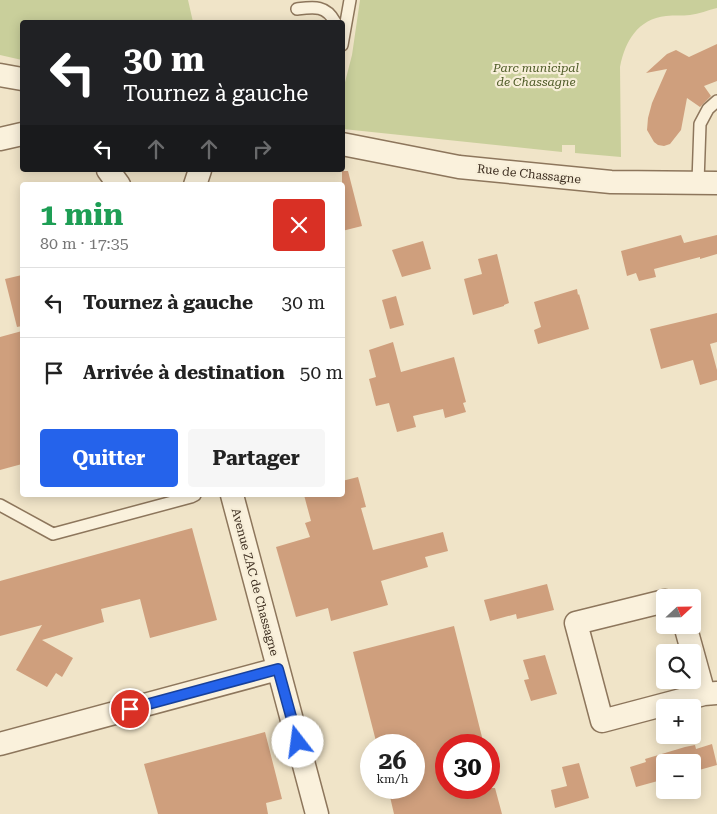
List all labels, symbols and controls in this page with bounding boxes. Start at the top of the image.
text: 30 m [123,39,205,80]
icon: left [40,40,105,105]
park label: Parc municipal de Chassagne [492,61,580,89]
text: Tournez à gauche [123,81,308,106]
icon: left [89,135,117,163]
icon: ahead [142,135,170,163]
icon: ahead [195,135,223,163]
icon: right [248,135,276,163]
street label: Rue de Chassagne [476,162,582,186]
text: 1 min [40,197,123,232]
button: close [273,199,325,251]
text: 80 m · 17:35 [40,234,129,253]
icon: left [40,289,68,317]
text: Tournez à gauche [83,291,253,314]
text: 30 m [282,291,325,314]
icon: arrive [40,359,68,387]
text: Arrivée à destination [83,361,285,384]
text: 50 m [300,361,343,384]
button: Quitter [40,429,178,487]
button: Partager [188,429,325,487]
street label: Avenue ZAC de Chassagne [229,507,282,658]
north arrow [656,589,701,634]
map controls [656,589,701,799]
button: search [656,644,701,689]
pin [109,688,151,730]
icon: arrive [116,695,144,723]
button: + [656,699,701,744]
position arrow [271,715,323,767]
speed limit sign: 30 [435,734,500,799]
text: 26 [378,746,407,775]
button: − [656,754,701,799]
text: km/h [376,772,409,786]

